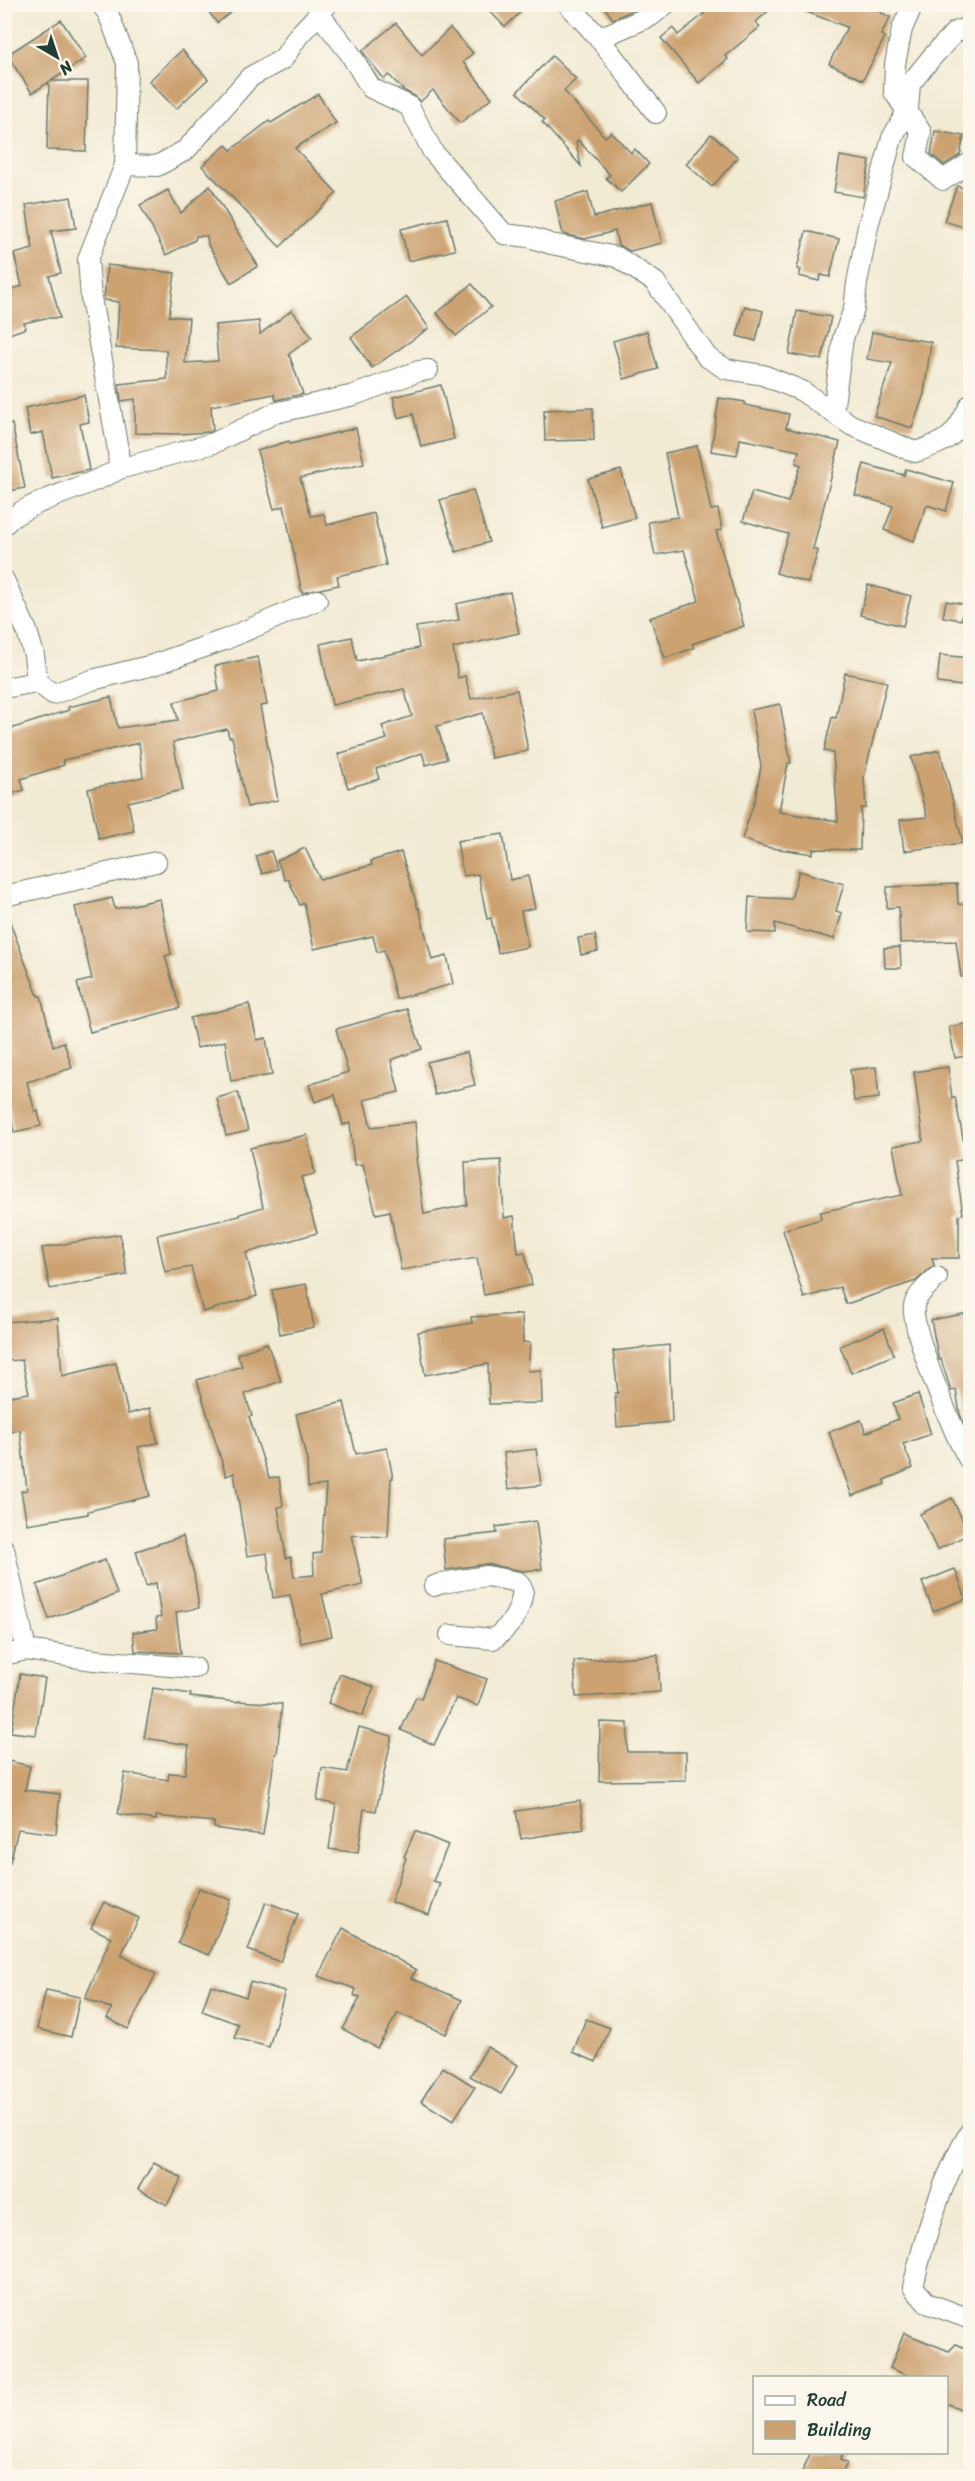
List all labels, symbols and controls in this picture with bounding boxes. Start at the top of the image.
north arrow [27,27,87,87]
text: N [52,53,80,84]
legend [753,2376,948,2454]
text: Road [807,2384,847,2416]
text: Building [807,2414,871,2446]

